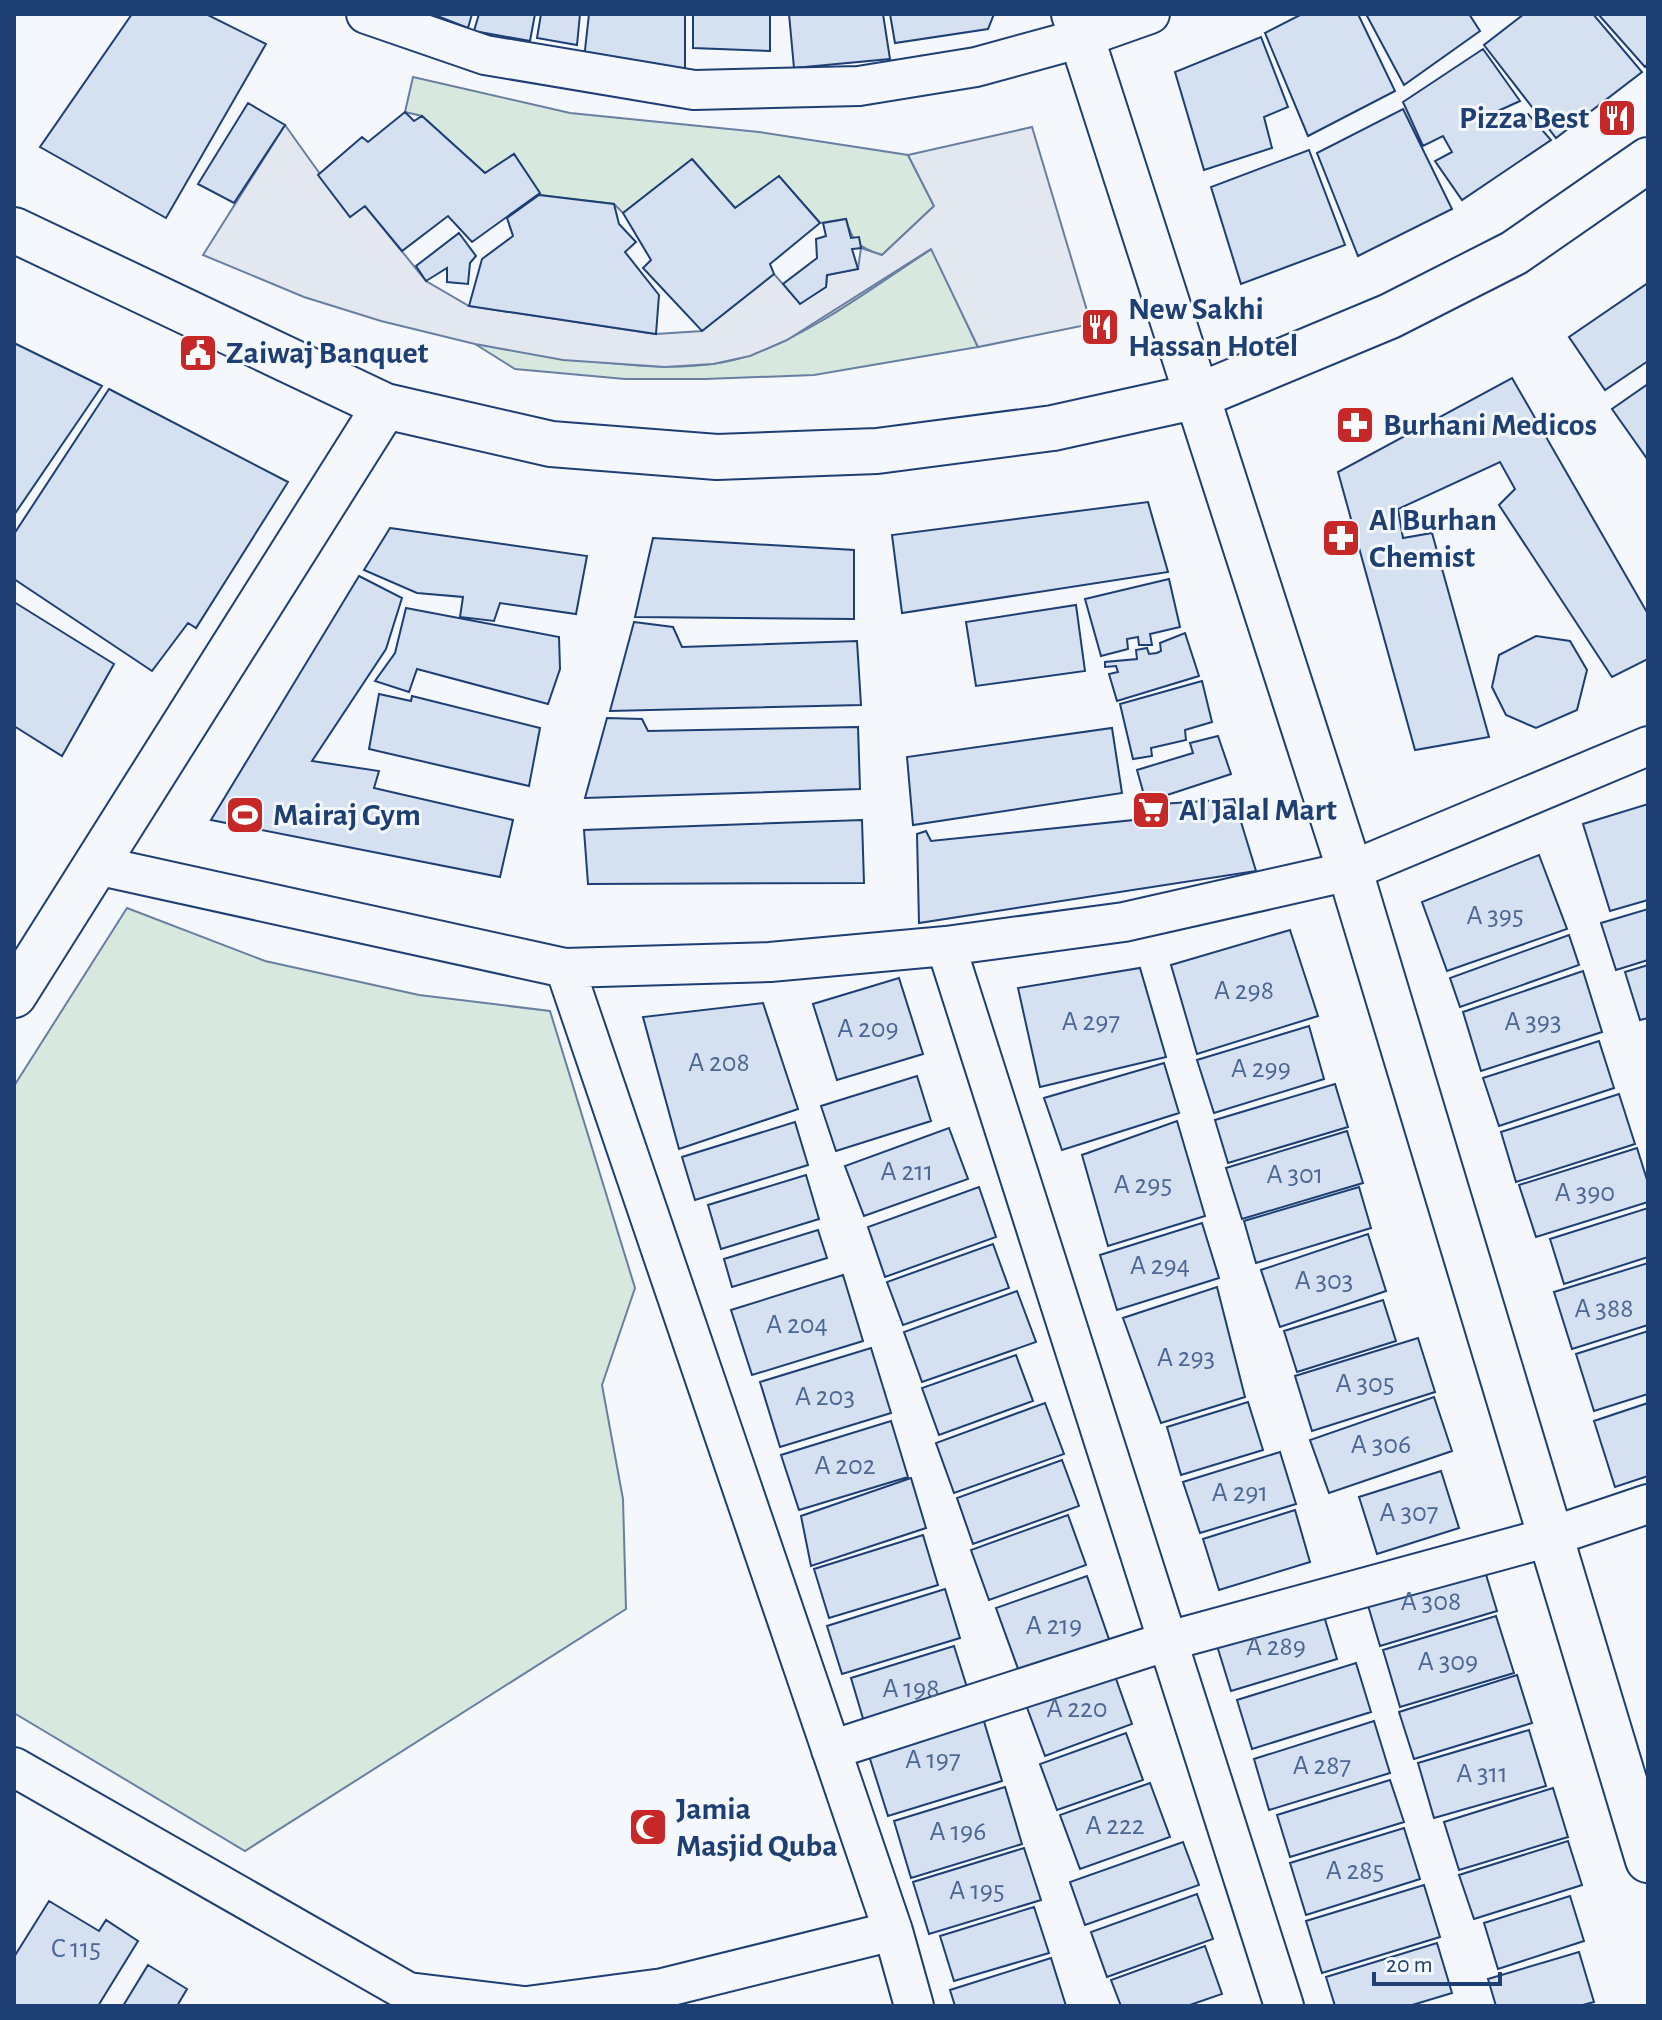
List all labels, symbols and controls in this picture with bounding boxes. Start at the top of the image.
restaurant icon: Pizza Best [1596,97,1638,139]
place label: Pizza Best [1459,102,1589,134]
place label: New Sakhi Hassan Hotel [1128,293,1298,362]
restaurant icon: New Sakhi Hassan Hotel [1079,306,1121,348]
public building icon: Zaiwaj Banquet [177,332,219,374]
place label: Zaiwaj Banquet [226,337,429,369]
pharmacy icon: Burhani Medicos [1334,404,1376,446]
place label: Burhani Medicos [1383,409,1597,441]
place label: Al Burhan Chemist [1369,504,1497,573]
pharmacy icon: Al Burhan Chemist [1320,517,1362,559]
supermarket icon: Al Jalal Mart [1130,789,1172,831]
sports icon: Mairaj Gym [224,794,266,836]
place label: Al Jalal Mart [1179,794,1337,826]
place label: Mairaj Gym [273,799,421,831]
house number: A 395 [1466,902,1524,930]
house number: A 298 [1214,977,1274,1005]
house number: A 297 [1062,1008,1120,1036]
house number: A 393 [1504,1008,1562,1036]
house number: A 209 [837,1015,899,1043]
house number: A 208 [688,1049,750,1077]
house number: A 299 [1231,1055,1291,1083]
house number: A 211 [881,1158,933,1186]
house number: A 301 [1267,1161,1323,1189]
house number: A 295 [1114,1171,1172,1199]
house number: A 390 [1555,1179,1615,1207]
house number: A 294 [1130,1252,1190,1280]
house number: A 303 [1295,1267,1353,1295]
house number: A 388 [1575,1295,1633,1323]
house number: A 204 [766,1311,828,1339]
house number: A 293 [1157,1344,1215,1372]
house number: A 305 [1336,1370,1394,1398]
house number: A 203 [795,1383,855,1411]
house number: A 306 [1351,1431,1411,1459]
house number: A 202 [814,1452,876,1480]
house number: A 291 [1212,1479,1268,1507]
house number: A 307 [1380,1499,1438,1527]
house number: A 308 [1401,1588,1461,1616]
house number: A 219 [1026,1612,1082,1640]
house number: A 289 [1246,1633,1306,1661]
house number: A 309 [1418,1648,1478,1676]
house number: A 198 [883,1675,939,1703]
house number: A 220 [1046,1695,1108,1723]
house number: A 197 [905,1746,961,1774]
house number: A 287 [1293,1752,1351,1780]
house number: A 311 [1456,1760,1508,1788]
place label: Jamia Masjid Quba [676,1793,838,1863]
mosque icon: Jamia Masjid Quba [627,1806,669,1848]
house number: A 222 [1085,1812,1145,1840]
house number: A 196 [930,1818,986,1846]
house number: A 285 [1326,1857,1384,1885]
house number: A 195 [949,1877,1005,1905]
house number: C 115 [51,1935,101,1963]
scale bar [1374,1936,1500,1986]
text: 20 m [1386,1953,1433,1977]

